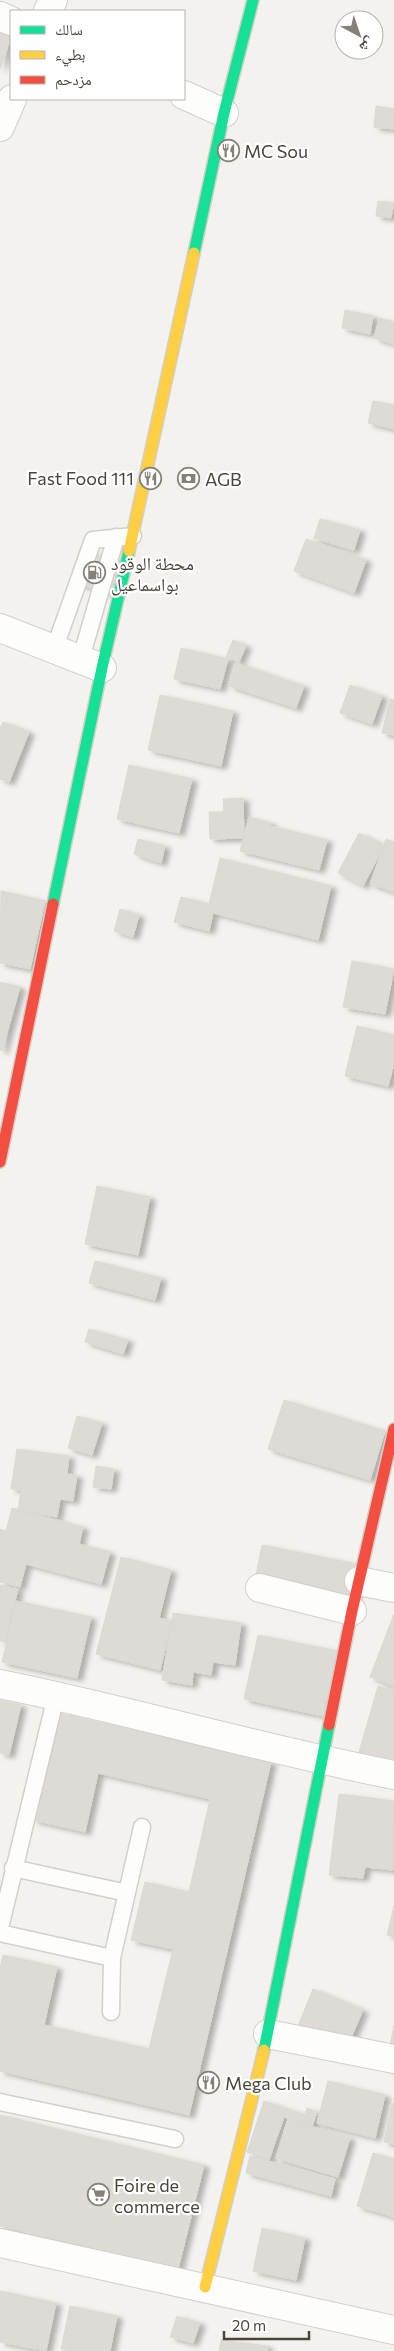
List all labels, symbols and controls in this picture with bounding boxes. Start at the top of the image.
legend [10,10,185,100]
north arrow [334,10,384,60]
text: سالك [55,20,83,38]
text: ش [356,33,379,57]
text: بطيء [55,45,85,67]
text: مزدحم [55,70,92,90]
restaurant icon: MC Sou [216,139,240,163]
place label: MC Sou [244,140,308,162]
restaurant icon: Fast Food 111 [138,466,162,490]
place label: Fast Food 111 [27,467,134,489]
bank icon: AGB [177,467,201,491]
place label: AGB [205,468,242,490]
place label: محطة الوقود بواسماعيل [111,552,194,596]
fuel station icon: محطة الوقود بواسماعيل [83,561,107,585]
restaurant icon: Mega Club [197,2071,221,2095]
place label: Mega Club [225,2072,312,2094]
place label: Foire de commerce [114,2174,200,2217]
supermarket icon: Foire de commerce [86,2183,110,2207]
scale bar [224,2308,309,2340]
text: 20 m [232,2316,266,2334]

